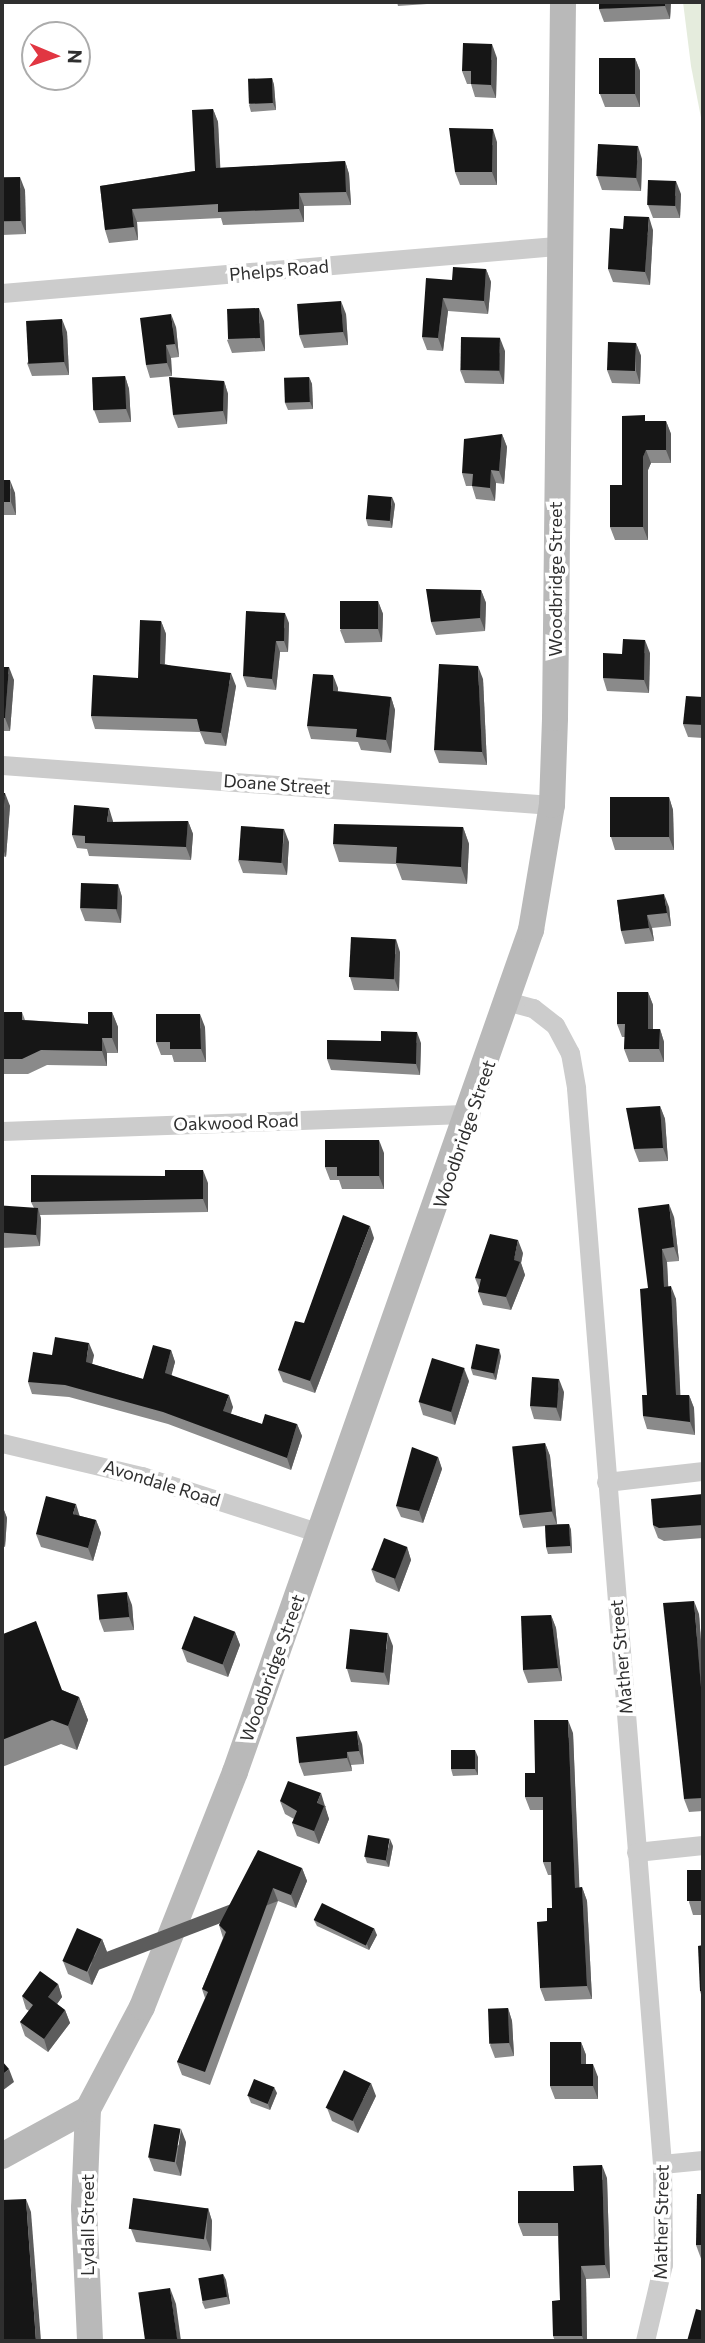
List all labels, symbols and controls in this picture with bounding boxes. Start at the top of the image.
north arrow [21,21,91,91]
text: N [64,49,87,64]
street label: Phelps Road [228,255,330,285]
street label: Woodbridge Street [544,501,566,657]
street label: Doane Street [223,769,331,799]
street label: Woodbridge Street [429,1057,499,1211]
street label: Oakwood Road [173,1109,299,1135]
street label: Avondale Road [101,1455,223,1511]
street label: Woodbridge Street [235,1591,309,1745]
street label: Mather Street [605,1599,637,1715]
street label: Mather Street [649,2164,673,2280]
street label: Lydall Street [76,2174,98,2276]

